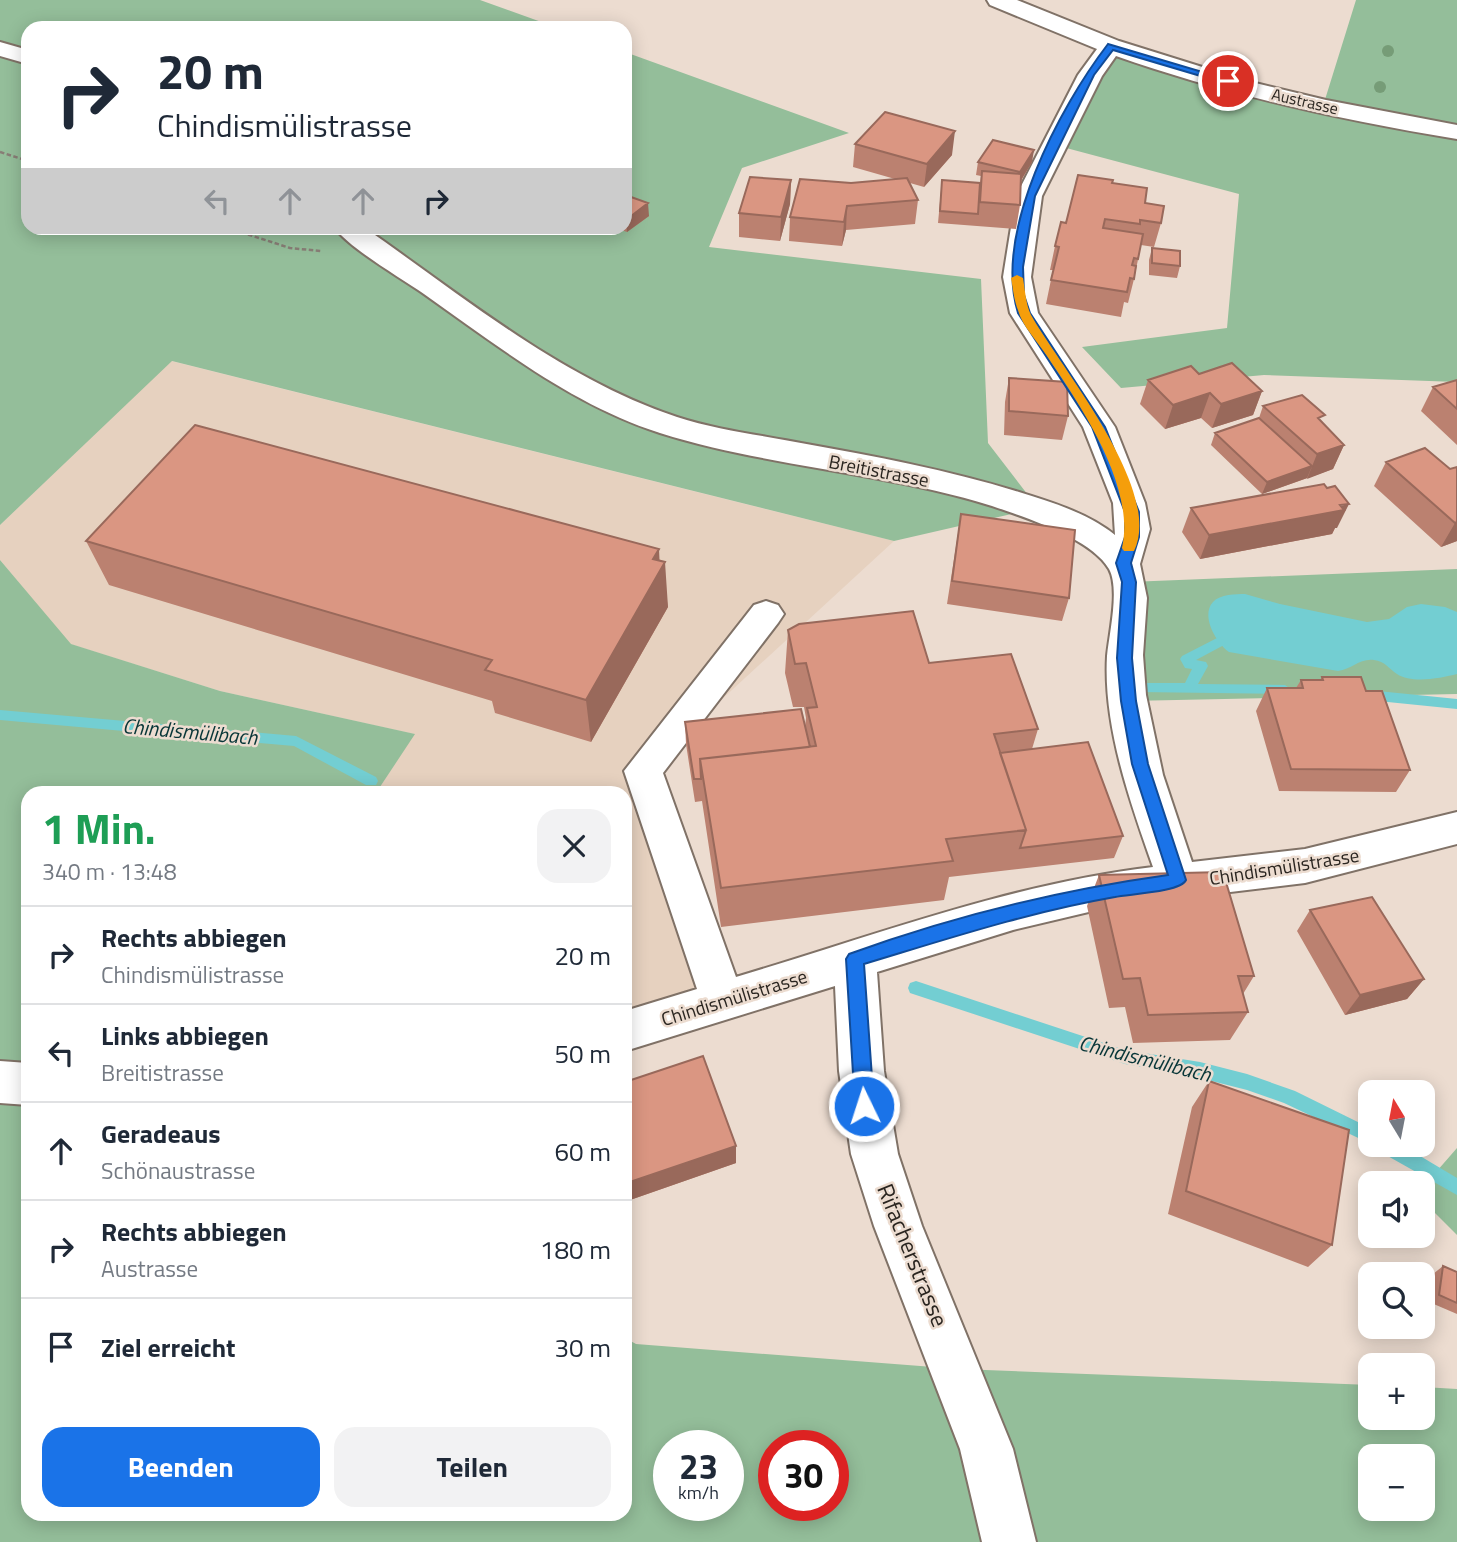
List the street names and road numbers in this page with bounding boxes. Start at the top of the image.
street label: Austrasse [1269,82,1341,120]
street label: Breitistrasse [826,446,932,494]
street label: Chindismülistrasse [1207,840,1361,892]
street label: Chindismülistrasse [657,961,811,1033]
street label: Rifacherstrasse [868,1178,958,1332]

